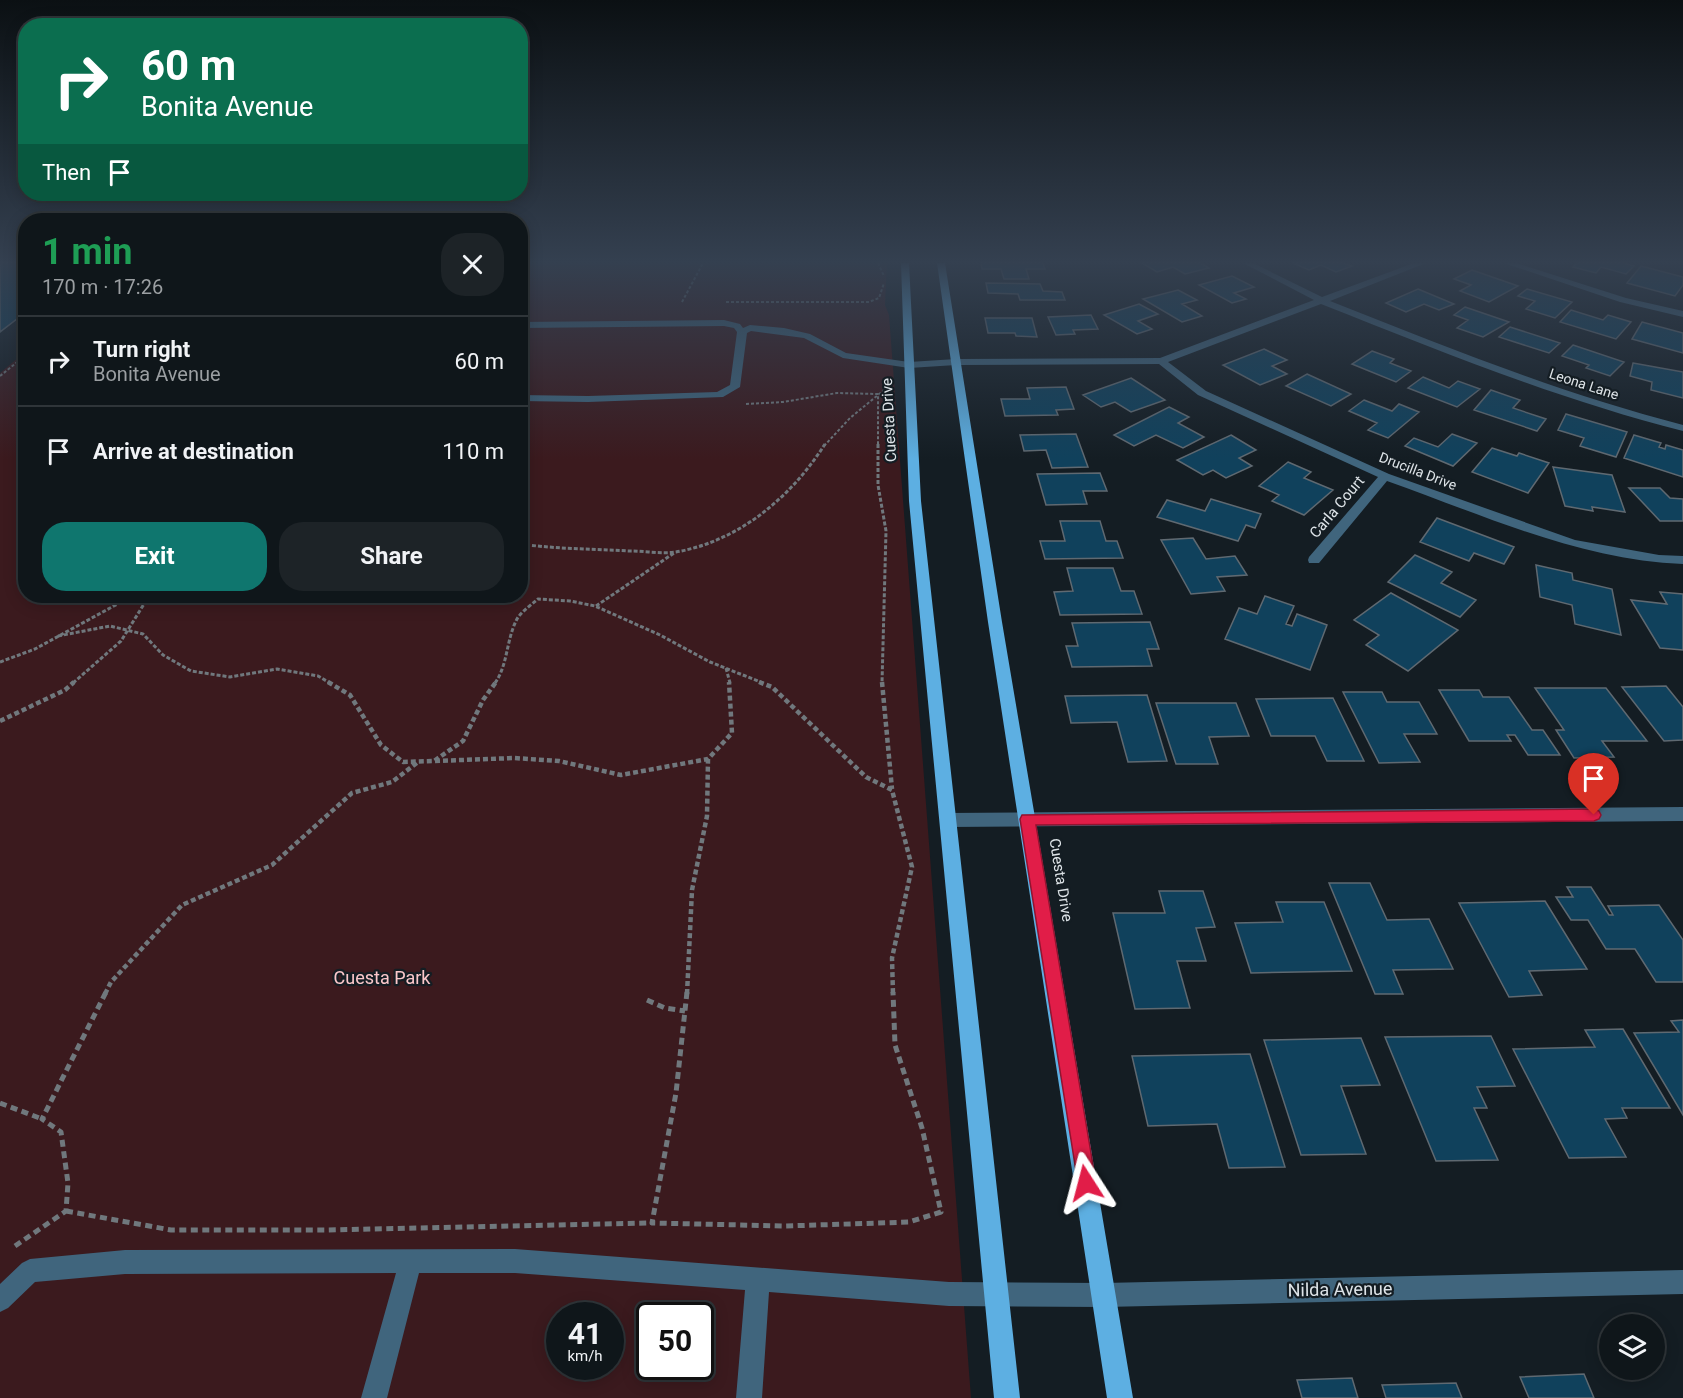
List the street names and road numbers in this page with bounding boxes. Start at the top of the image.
street label: Leona Lane [1547,365,1621,403]
street label: Cuesta Drive [878,377,900,463]
street label: Drucilla Drive [1377,449,1459,493]
street label: Carla Court [1306,472,1368,542]
street label: Cuesta Drive [1046,837,1076,923]
street label: Nilda Avenue [1287,1278,1393,1300]

